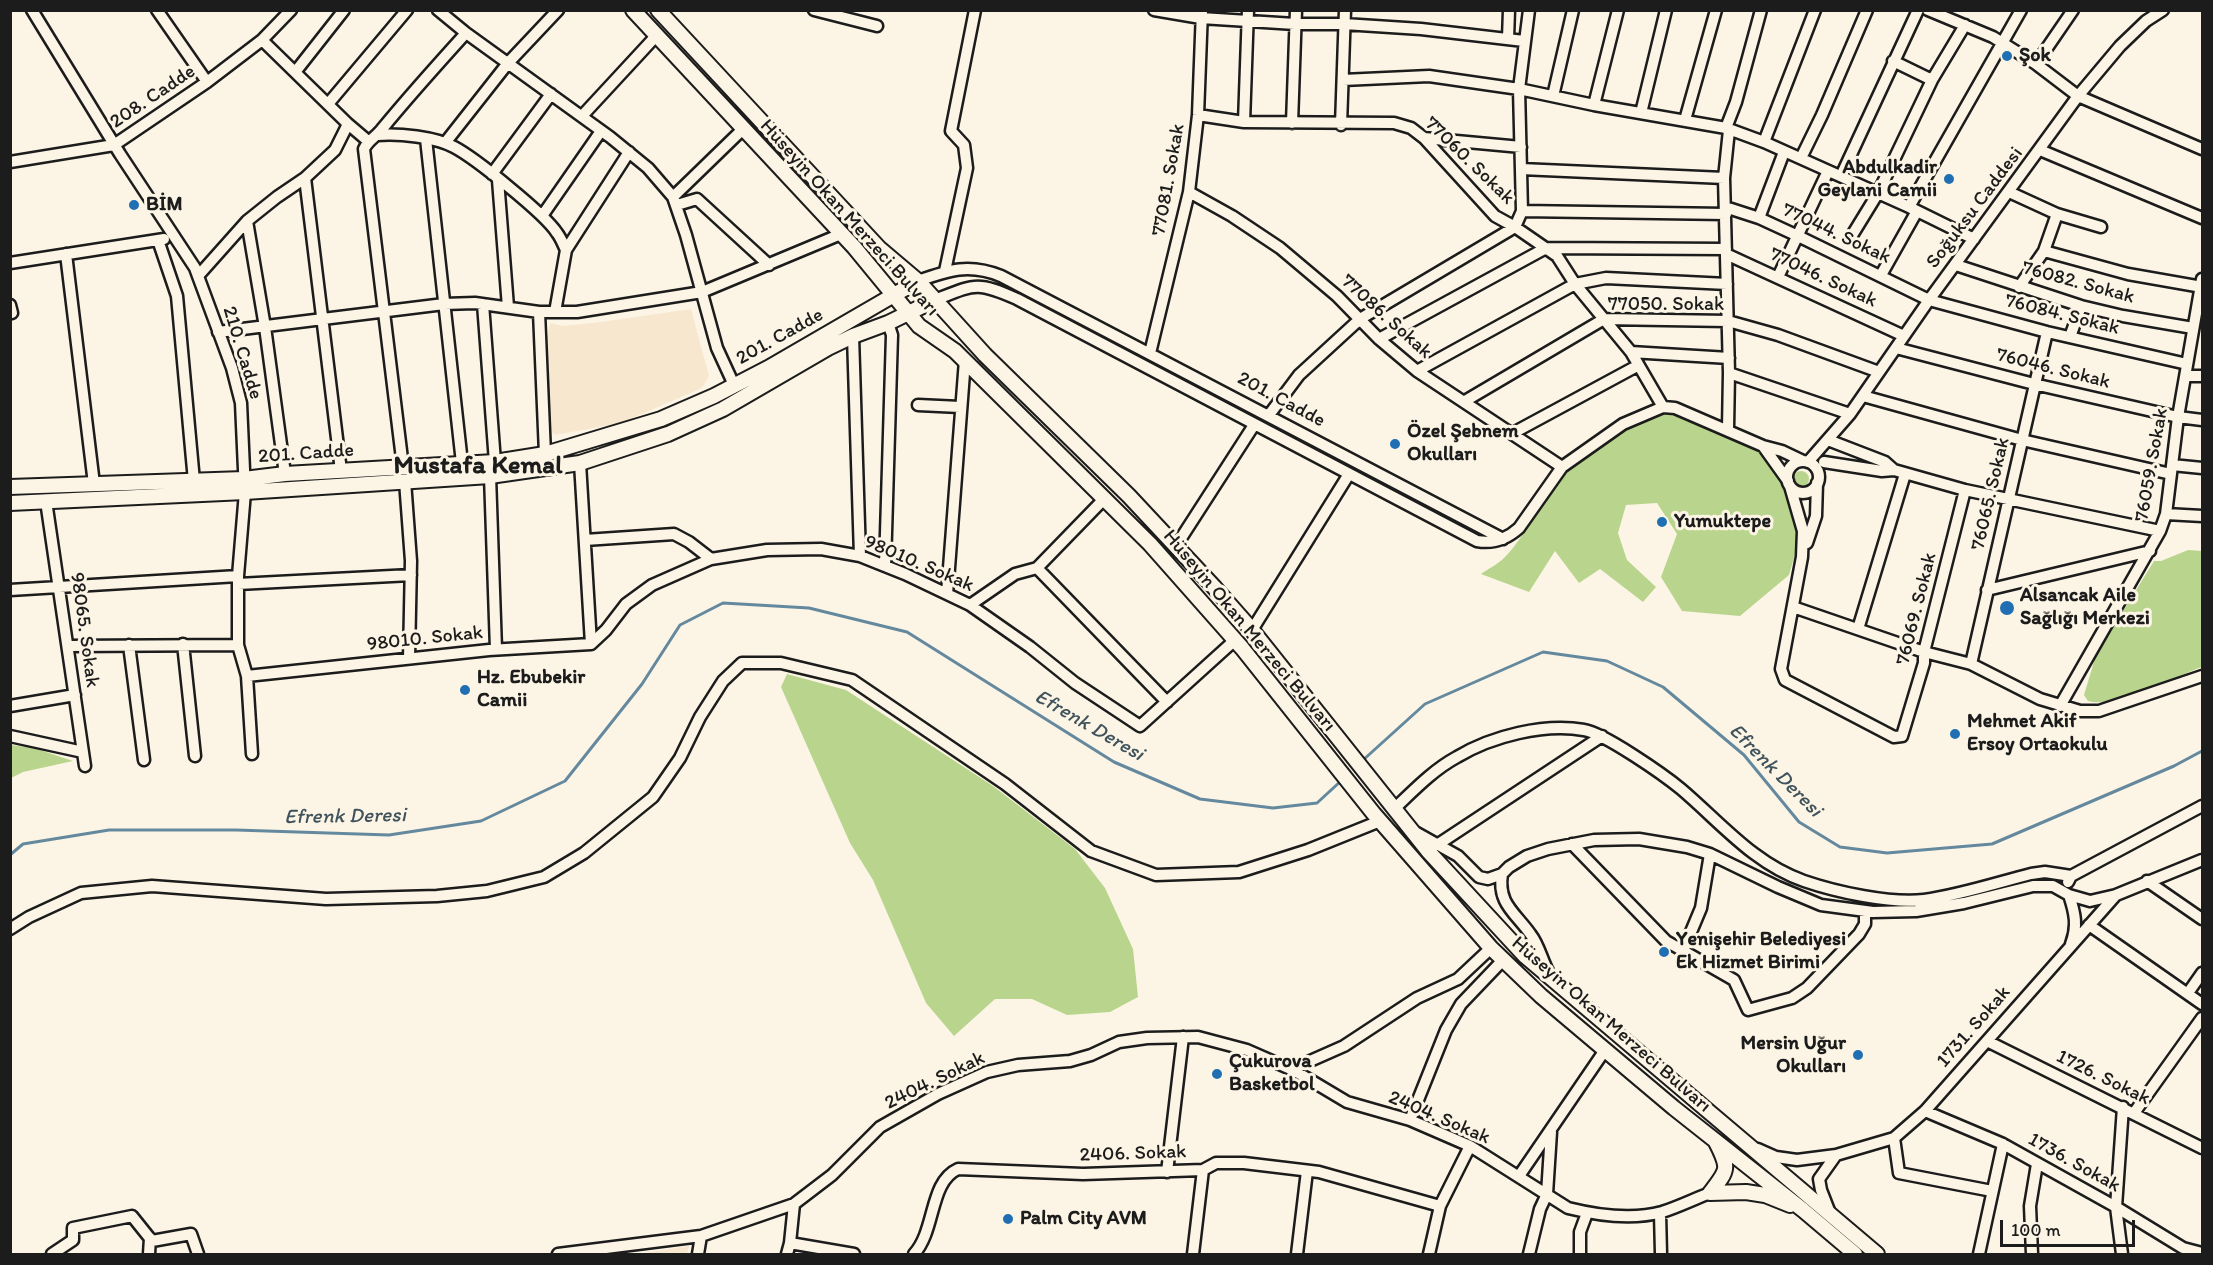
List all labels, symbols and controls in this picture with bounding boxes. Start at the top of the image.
place label: Şok [2019,44,2051,68]
marker: Şok [2000,49,2014,63]
street label: 208. Cadde [106,60,200,134]
street label: 77060. Sokak [1419,112,1519,210]
street label: Hüseyin Okan Merzeci Bulvarı [754,115,944,321]
street label: 77081. Sokak [1147,122,1191,238]
street label: Soğuksu Caddesi [1921,142,2029,274]
place label: Abdulkadir Geylani Camii [1818,156,1937,203]
marker: Abdulkadir Geylani Camii [1942,172,1956,186]
place label: BİM [146,193,183,217]
marker: BİM [127,198,141,212]
street label: 77044. Sokak [1778,198,1894,270]
street label: 77046. Sokak [1765,243,1881,313]
street label: 76082. Sokak [2019,256,2137,310]
street label: 77086. Sokak [1335,270,1437,364]
street label: 76084. Sokak [2002,289,2122,341]
street label: 77050. Sokak [1608,293,1724,317]
street label: 201. Cadde [732,303,828,371]
street label: 210. Cadde [216,304,268,402]
street label: 76046. Sokak [1993,343,2113,395]
street label: 201. Cadde [1233,367,1329,433]
street label: 76059. Sokak [2130,406,2174,524]
place label: Özel Şebnem Okulları [1407,420,1519,467]
street label: 76065. Sokak [1966,435,2016,553]
marker: Özel Şebnem Okulları [1388,437,1402,451]
street label: 201. Cadde [257,439,355,469]
district label: Mustafa Kemal [394,450,562,482]
place label: Yumuktepe [1674,510,1771,534]
marker: Yumuktepe [1655,515,1669,529]
street label: Hüseyin Okan Merzeci Bulvarı [1157,525,1341,737]
street label: 98010. Sokak [861,530,977,598]
street label: 76069. Sokak [1891,550,1943,668]
street label: 98065. Sokak [64,571,104,689]
place label: Alsancak Aile Sağlığı Merkezi [2020,584,2150,631]
marker: Alsancak Aile Sağlığı Merkezi [1998,599,2016,617]
street label: 98010. Sokak [366,621,484,657]
place label: Hz. Ebubekir Camii [477,666,585,713]
marker: Hz. Ebubekir Camii [458,683,472,697]
water label: Efrenk Deresi [1030,685,1148,767]
place label: Mehmet Akif Ersoy Ortaokulu [1967,710,2108,757]
water label: Efrenk Deresi [1723,719,1827,823]
marker: Mehmet Akif Ersoy Ortaokulu [1948,727,1962,741]
water label: Efrenk Deresi [284,803,406,831]
place label: Yenişehir Belediyesi Ek Hizmet Birimi [1676,928,1846,975]
street label: Hüseyin Okan Merzeci Bulvarı [1506,932,1716,1118]
marker: Yenişehir Belediyesi Ek Hizmet Birimi [1657,945,1671,959]
street label: 1731. Sokak [1932,981,2016,1073]
place label: Mersin Uğur Okulları [1741,1032,1846,1079]
street label: 1726. Sokak [2052,1045,2154,1111]
street label: 2404. Sokak [881,1047,989,1115]
marker: Mersin Uğur Okulları [1851,1048,1865,1062]
place label: Çukurova Basketbol [1229,1050,1315,1097]
marker: Çukurova Basketbol [1210,1067,1224,1081]
street label: 2404. Sokak [1385,1086,1493,1150]
street label: 1736. Sokak [2024,1128,2124,1198]
street label: 2406. Sokak [1079,1140,1187,1168]
place label: Palm City AVM [1020,1207,1147,1231]
scale bar [2003,1208,2138,1246]
marker: Palm City AVM [1001,1212,1015,1226]
text: 100 m [2011,1219,2061,1241]

